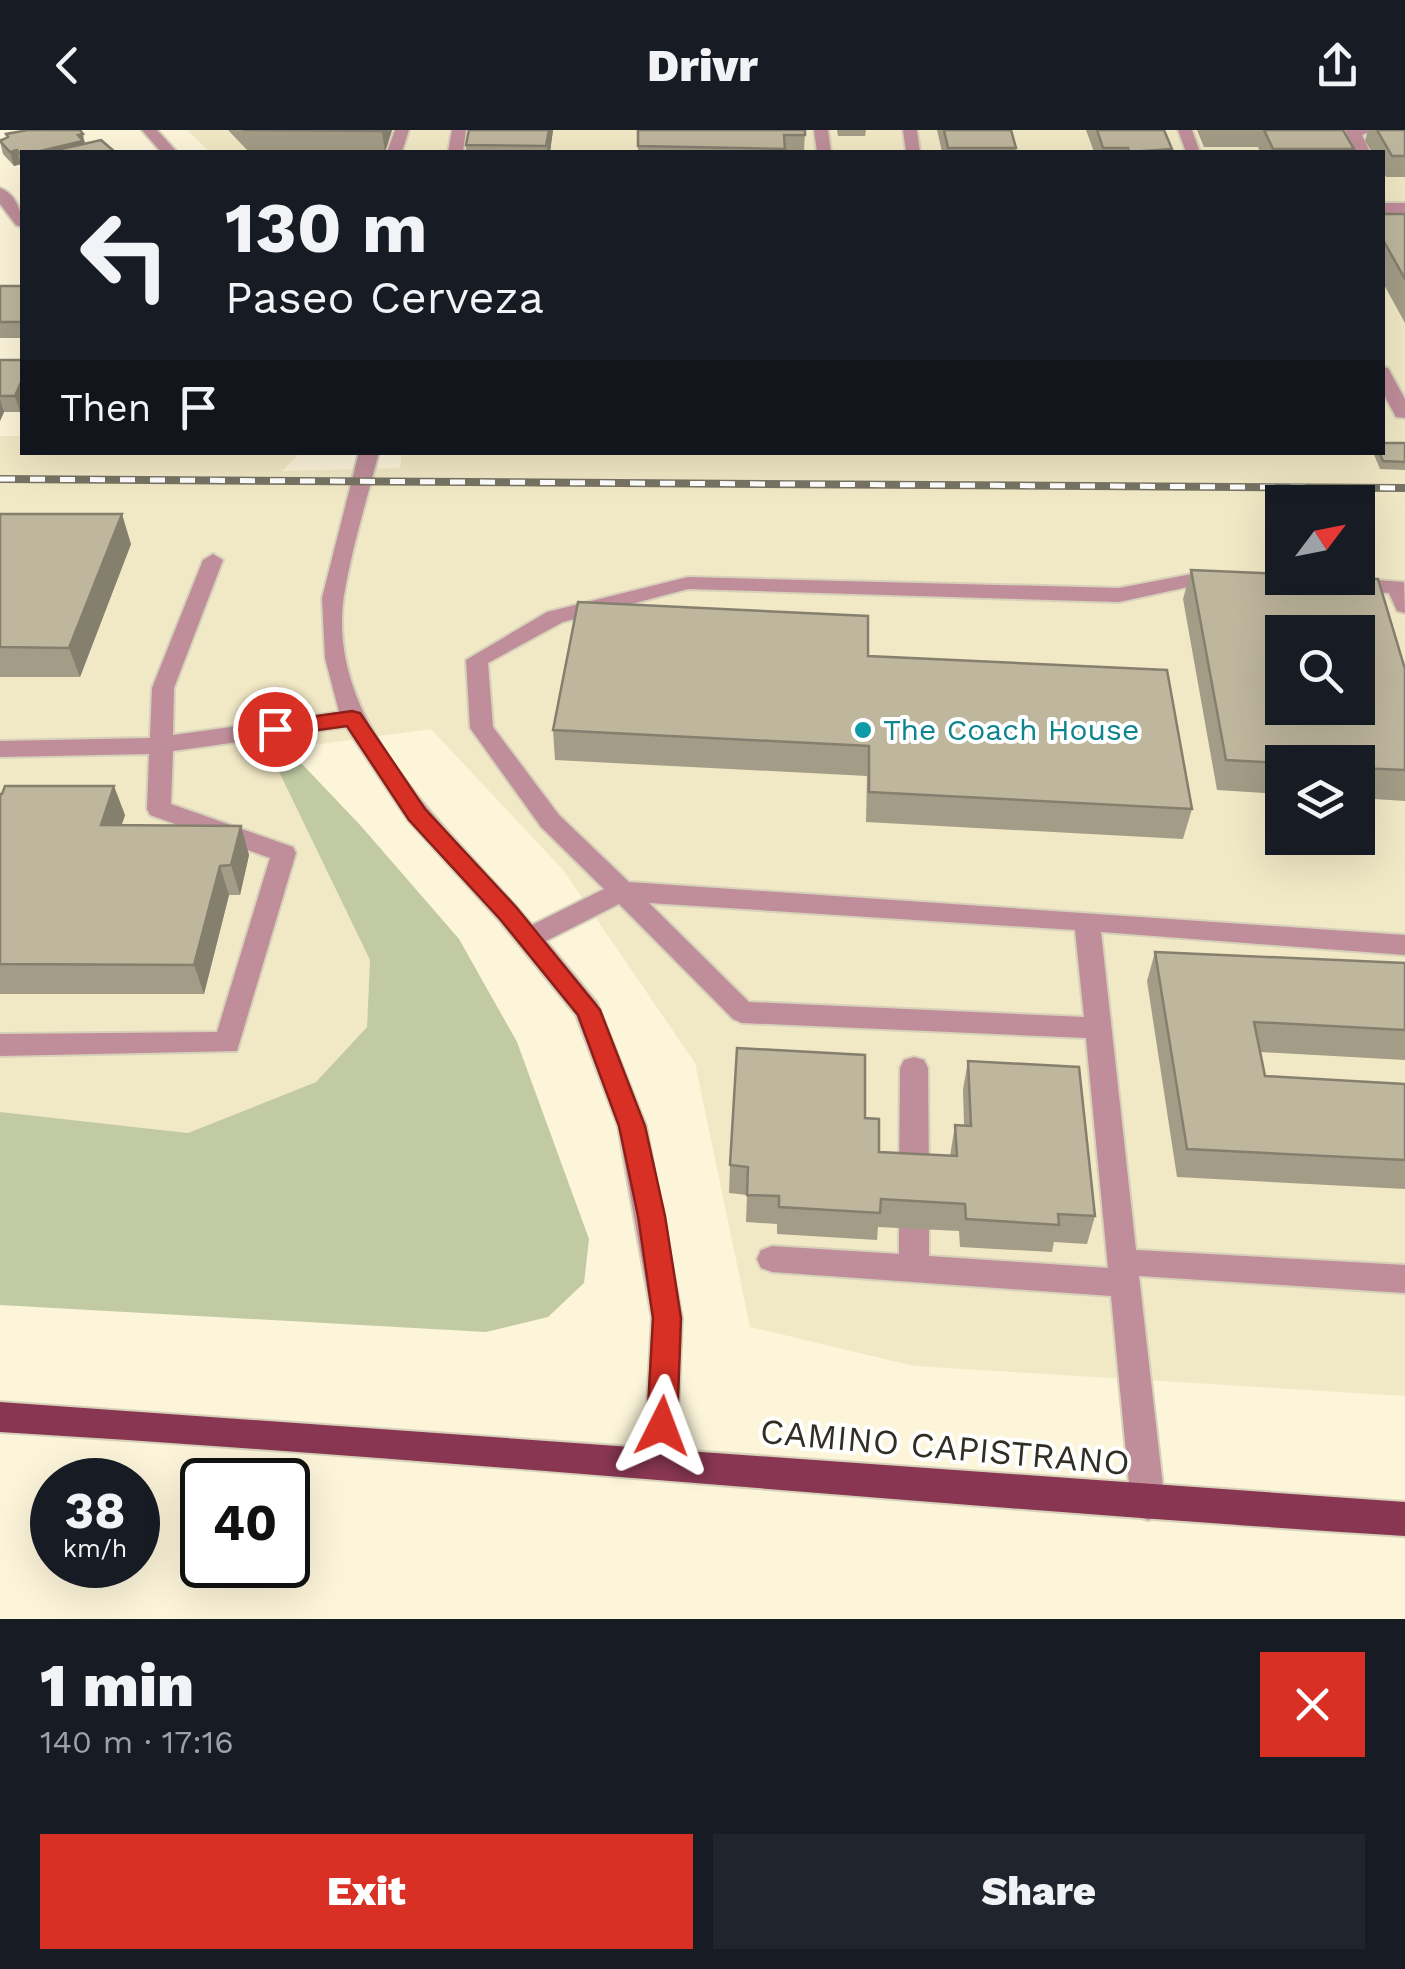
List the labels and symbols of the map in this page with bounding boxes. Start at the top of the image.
north arrow [1265,485,1375,595]
pin [233,687,318,772]
place label: The Coach House [883,712,1139,747]
marker: The Coach House [852,719,874,741]
position arrow [610,1374,714,1478]
street label: CAMINO CAPISTRANO [758,1410,1132,1484]
speed limit sign: 40 [180,1458,310,1588]

